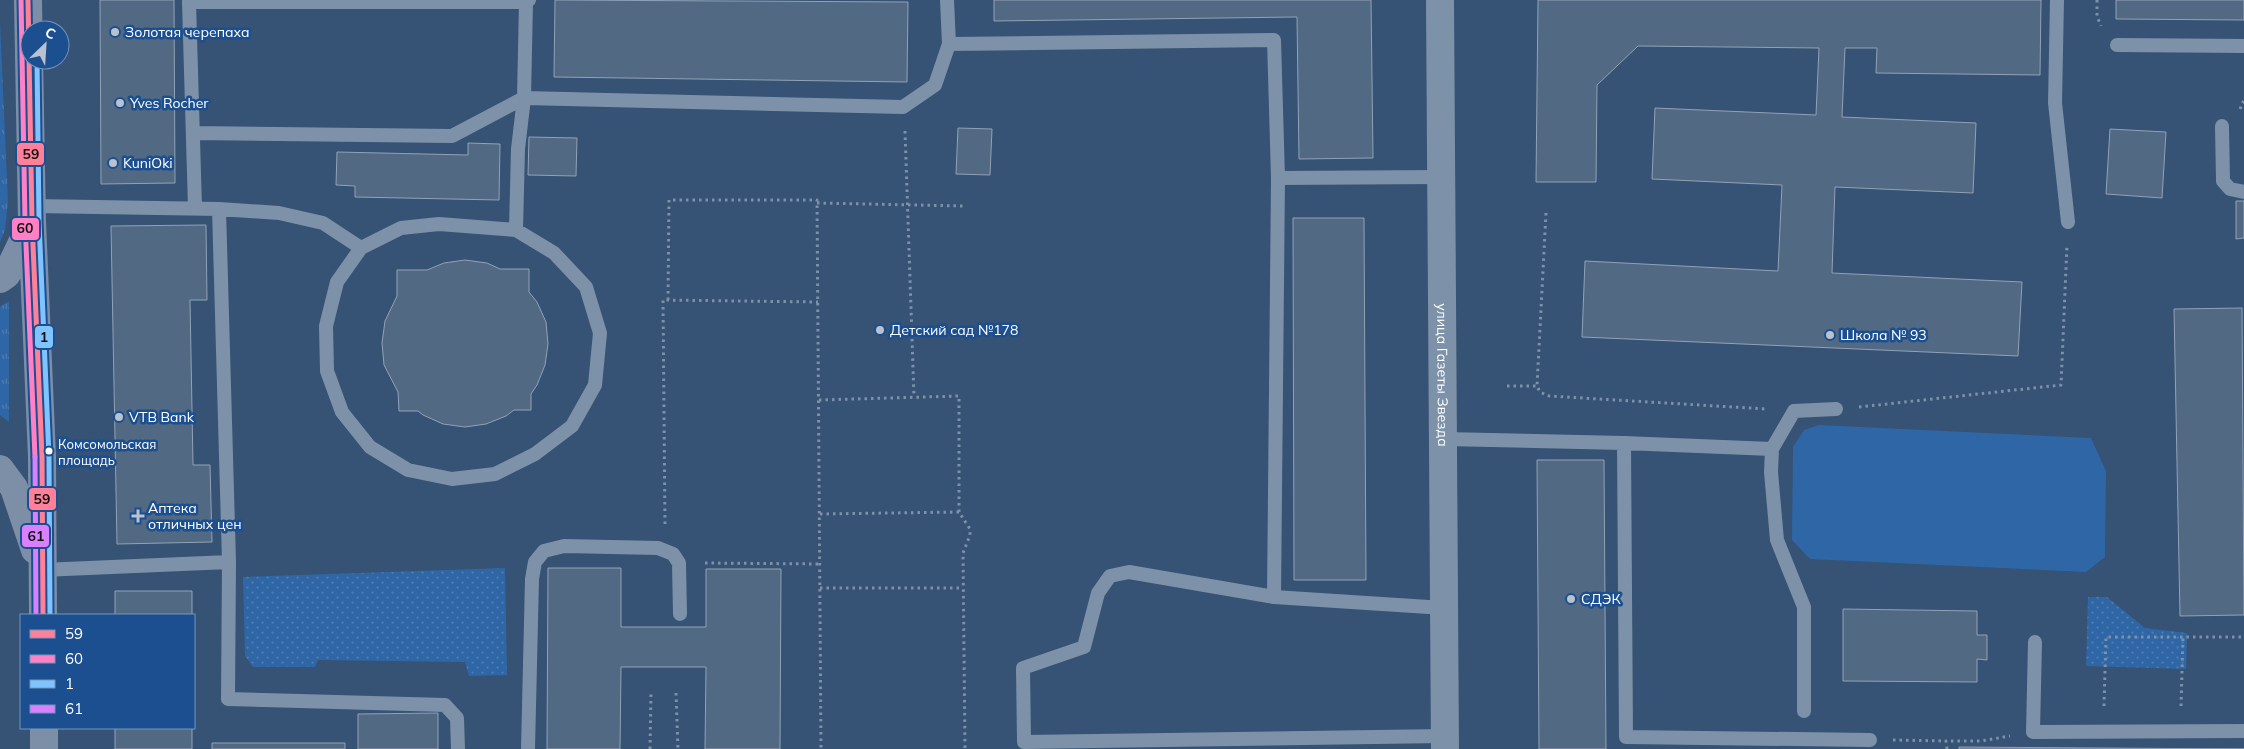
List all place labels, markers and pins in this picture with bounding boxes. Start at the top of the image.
place label: Золотая черепаха [125,23,250,41]
marker: Золотая черепаха [109,26,121,38]
place label: Yves Rocher [129,94,209,112]
marker: Yves Rocher [114,97,126,109]
place label: KuniOki [123,154,173,172]
marker: KuniOki [107,157,119,169]
place label: Детский сад №178 [890,321,1018,339]
marker: Детский сад №178 [874,324,886,336]
place label: Школа № 93 [1840,326,1927,344]
marker: Школа № 93 [1824,329,1836,341]
place label: VTB Bank [129,408,195,426]
marker: VTB Bank [113,411,125,423]
place label: Комсомольская площадь [58,436,156,468]
marker: Комсомольская площадь [44,446,54,456]
place label: Аптека отличных цен [148,499,242,533]
marker: Аптека отличных цен [132,510,144,522]
place label: СДЭК [1581,590,1621,608]
marker: СДЭК [1565,593,1577,605]

